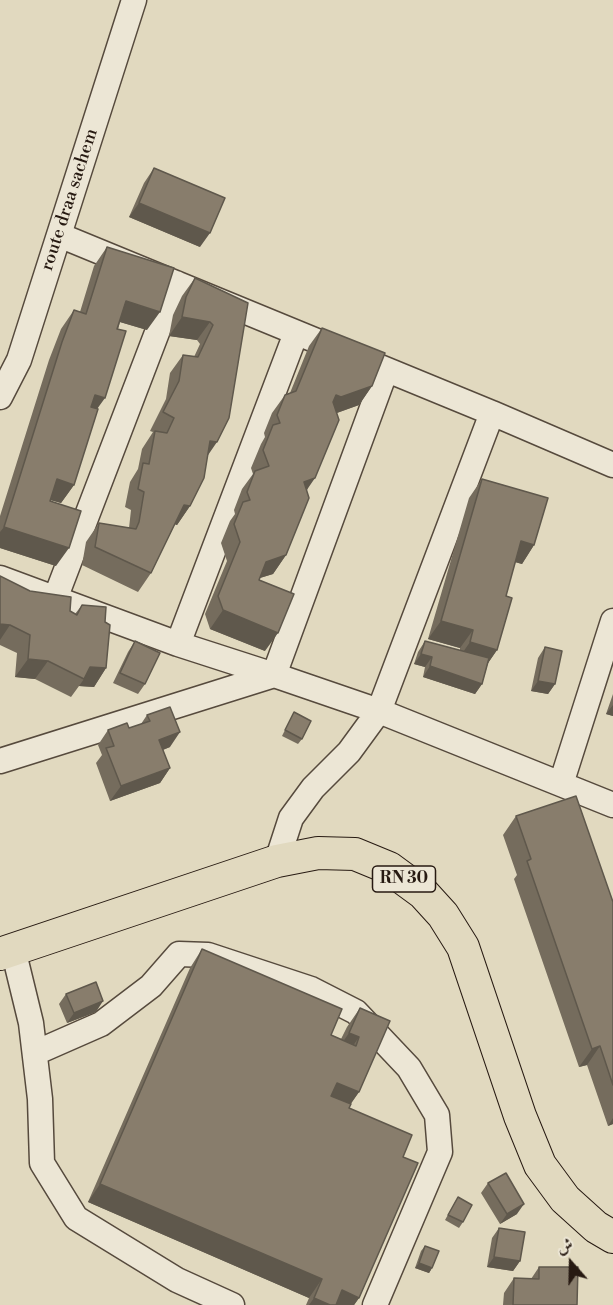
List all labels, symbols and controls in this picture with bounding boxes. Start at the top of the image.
street label: route draa sachem [37,126,103,274]
road number: RN 30 [372,866,436,892]
north arrow [541,1233,601,1293]
text: ش [554,1234,576,1258]

